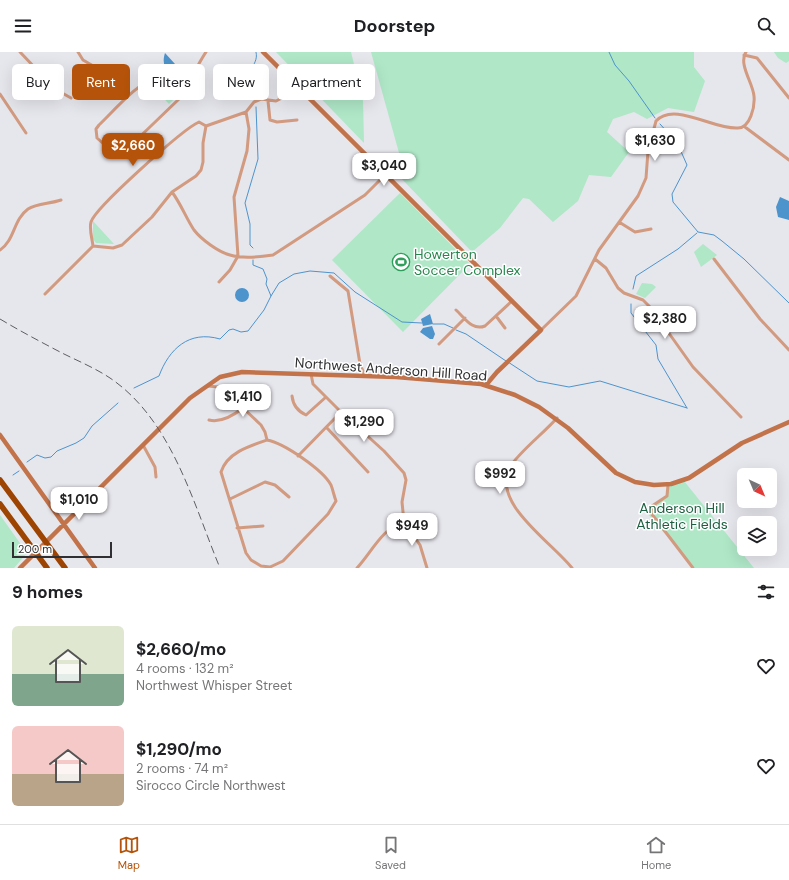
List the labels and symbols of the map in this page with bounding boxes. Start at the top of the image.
pin: $1,630 [622,128,688,162]
pin: $2,660 [100,133,166,167]
pin: $3,040 [351,153,417,187]
place label: Howerton Soccer Complex [414,245,521,279]
sports icon: Howerton Soccer Complex [391,252,411,272]
pin: $2,380 [632,306,698,340]
street label: Northwest Anderson Hill Road [294,353,488,385]
pin: $1,410 [210,384,276,418]
pin: $1,290 [331,409,397,443]
pin: $992 [476,461,524,495]
north arrow [737,468,777,508]
pin: $1,010 [46,487,112,521]
park label: Anderson Hill Athletic Fields [636,499,728,533]
pin: $949 [388,513,436,547]
scale bar [12,540,112,559]

